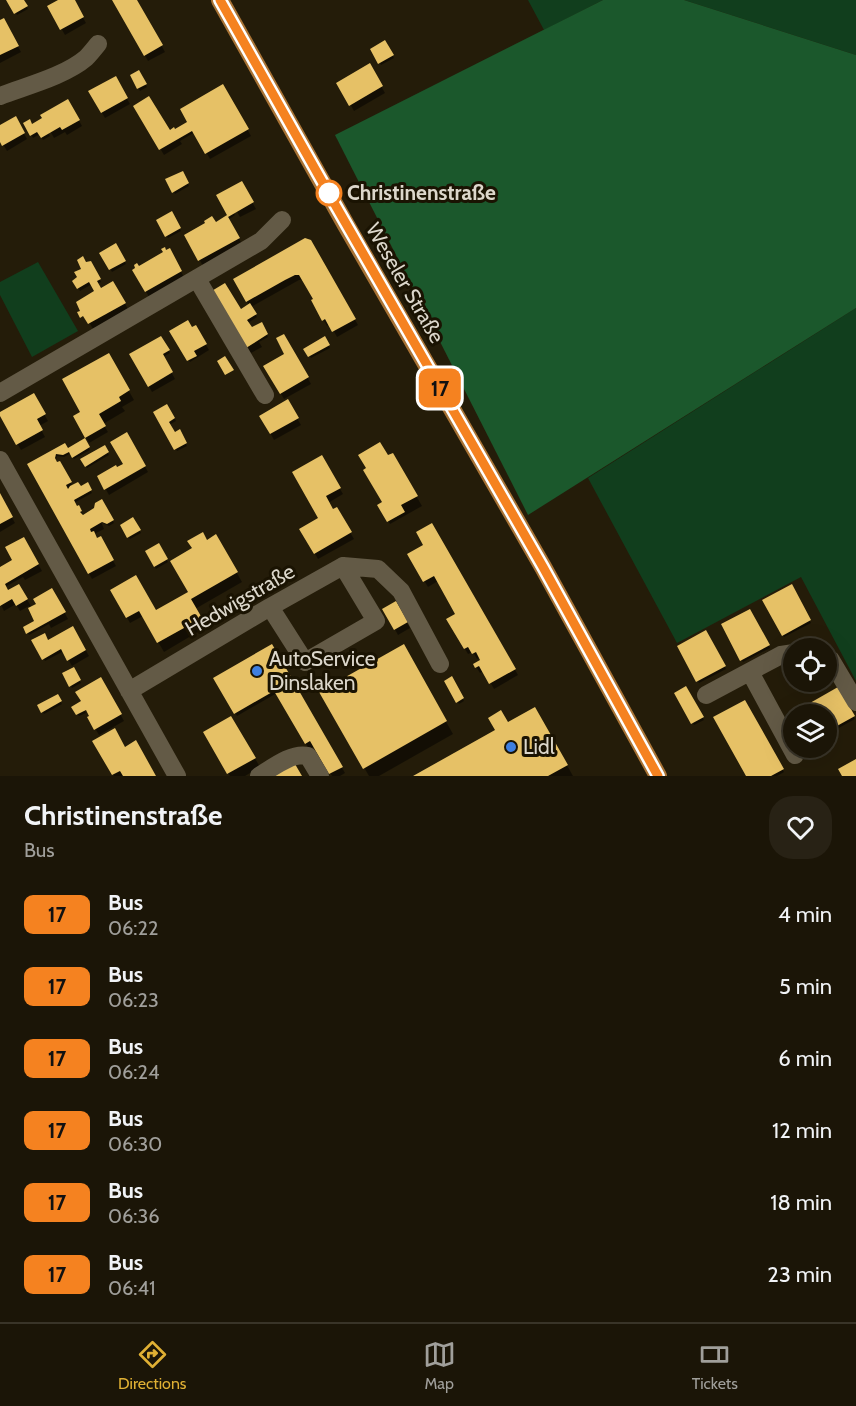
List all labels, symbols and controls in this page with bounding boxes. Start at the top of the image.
marker: Christinenstraße [316,180,342,206]
place label: Christinenstraße [347,180,496,205]
street label: Weseler Straße [361,218,450,347]
line badge: 17 [413,368,467,408]
text: 17 [431,376,449,401]
street label: Hedwigstraße [181,558,299,641]
map controls [783,638,837,758]
button: locate [783,638,837,692]
place label: AutoService Dinslaken [269,646,376,695]
marker: AutoService Dinslaken [250,664,264,678]
button: layers [783,704,837,758]
place label: Lidl [523,734,555,759]
marker: Lidl [504,740,518,754]
button: heart [769,796,832,859]
text: Christinenstraße [24,798,222,832]
text: Bus [24,838,55,862]
text: Bus [108,889,143,916]
text: 4 min [778,901,832,928]
text: 17 [48,902,66,927]
text: 06:22 [108,916,158,940]
text: Bus [108,961,143,988]
text: 5 min [779,973,832,1000]
text: 17 [48,974,66,999]
text: 06:23 [108,988,159,1012]
text: Bus [108,1033,143,1060]
text: 6 min [778,1045,832,1072]
text: 17 [48,1046,66,1071]
text: 06:24 [108,1060,160,1084]
text: Bus [108,1105,143,1132]
text: 12 min [772,1117,832,1144]
text: 17 [48,1118,66,1143]
text: 06:30 [108,1132,162,1156]
text: Bus [108,1177,143,1204]
text: 18 min [770,1189,832,1216]
text: 17 [48,1190,66,1215]
text: 06:36 [108,1204,160,1228]
text: Bus [108,1249,143,1276]
text: 23 min [767,1261,832,1288]
text: 17 [48,1262,66,1287]
text: 06:41 [108,1276,156,1300]
tab: Directions [118,1338,186,1393]
tab: Map [423,1338,456,1393]
tab: Tickets [692,1338,738,1393]

